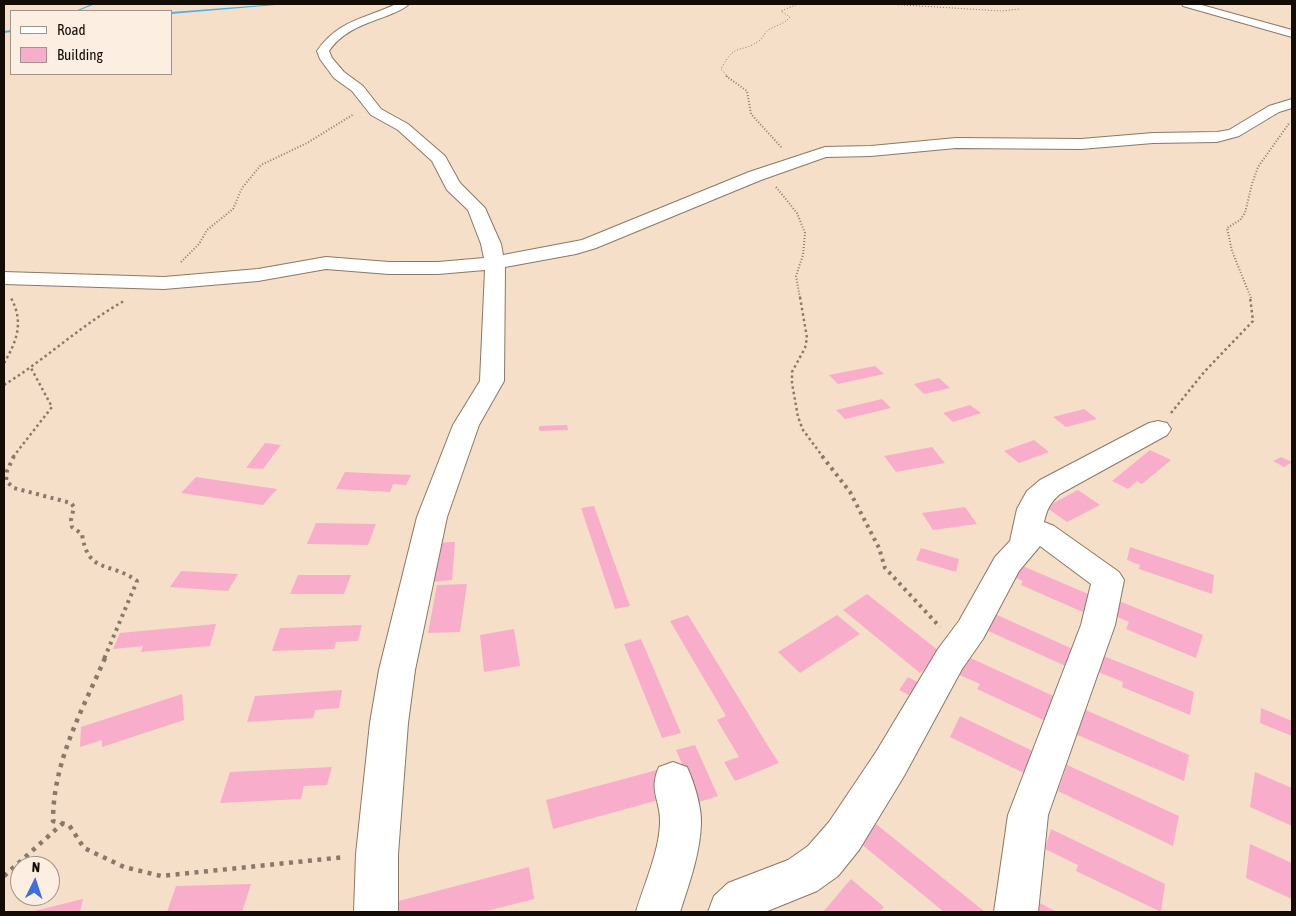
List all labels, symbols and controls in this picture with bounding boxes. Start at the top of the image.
legend [10,10,172,75]
text: Road [57,21,86,38]
text: Building [57,46,103,63]
north arrow [10,856,60,906]
text: N [31,859,41,875]

